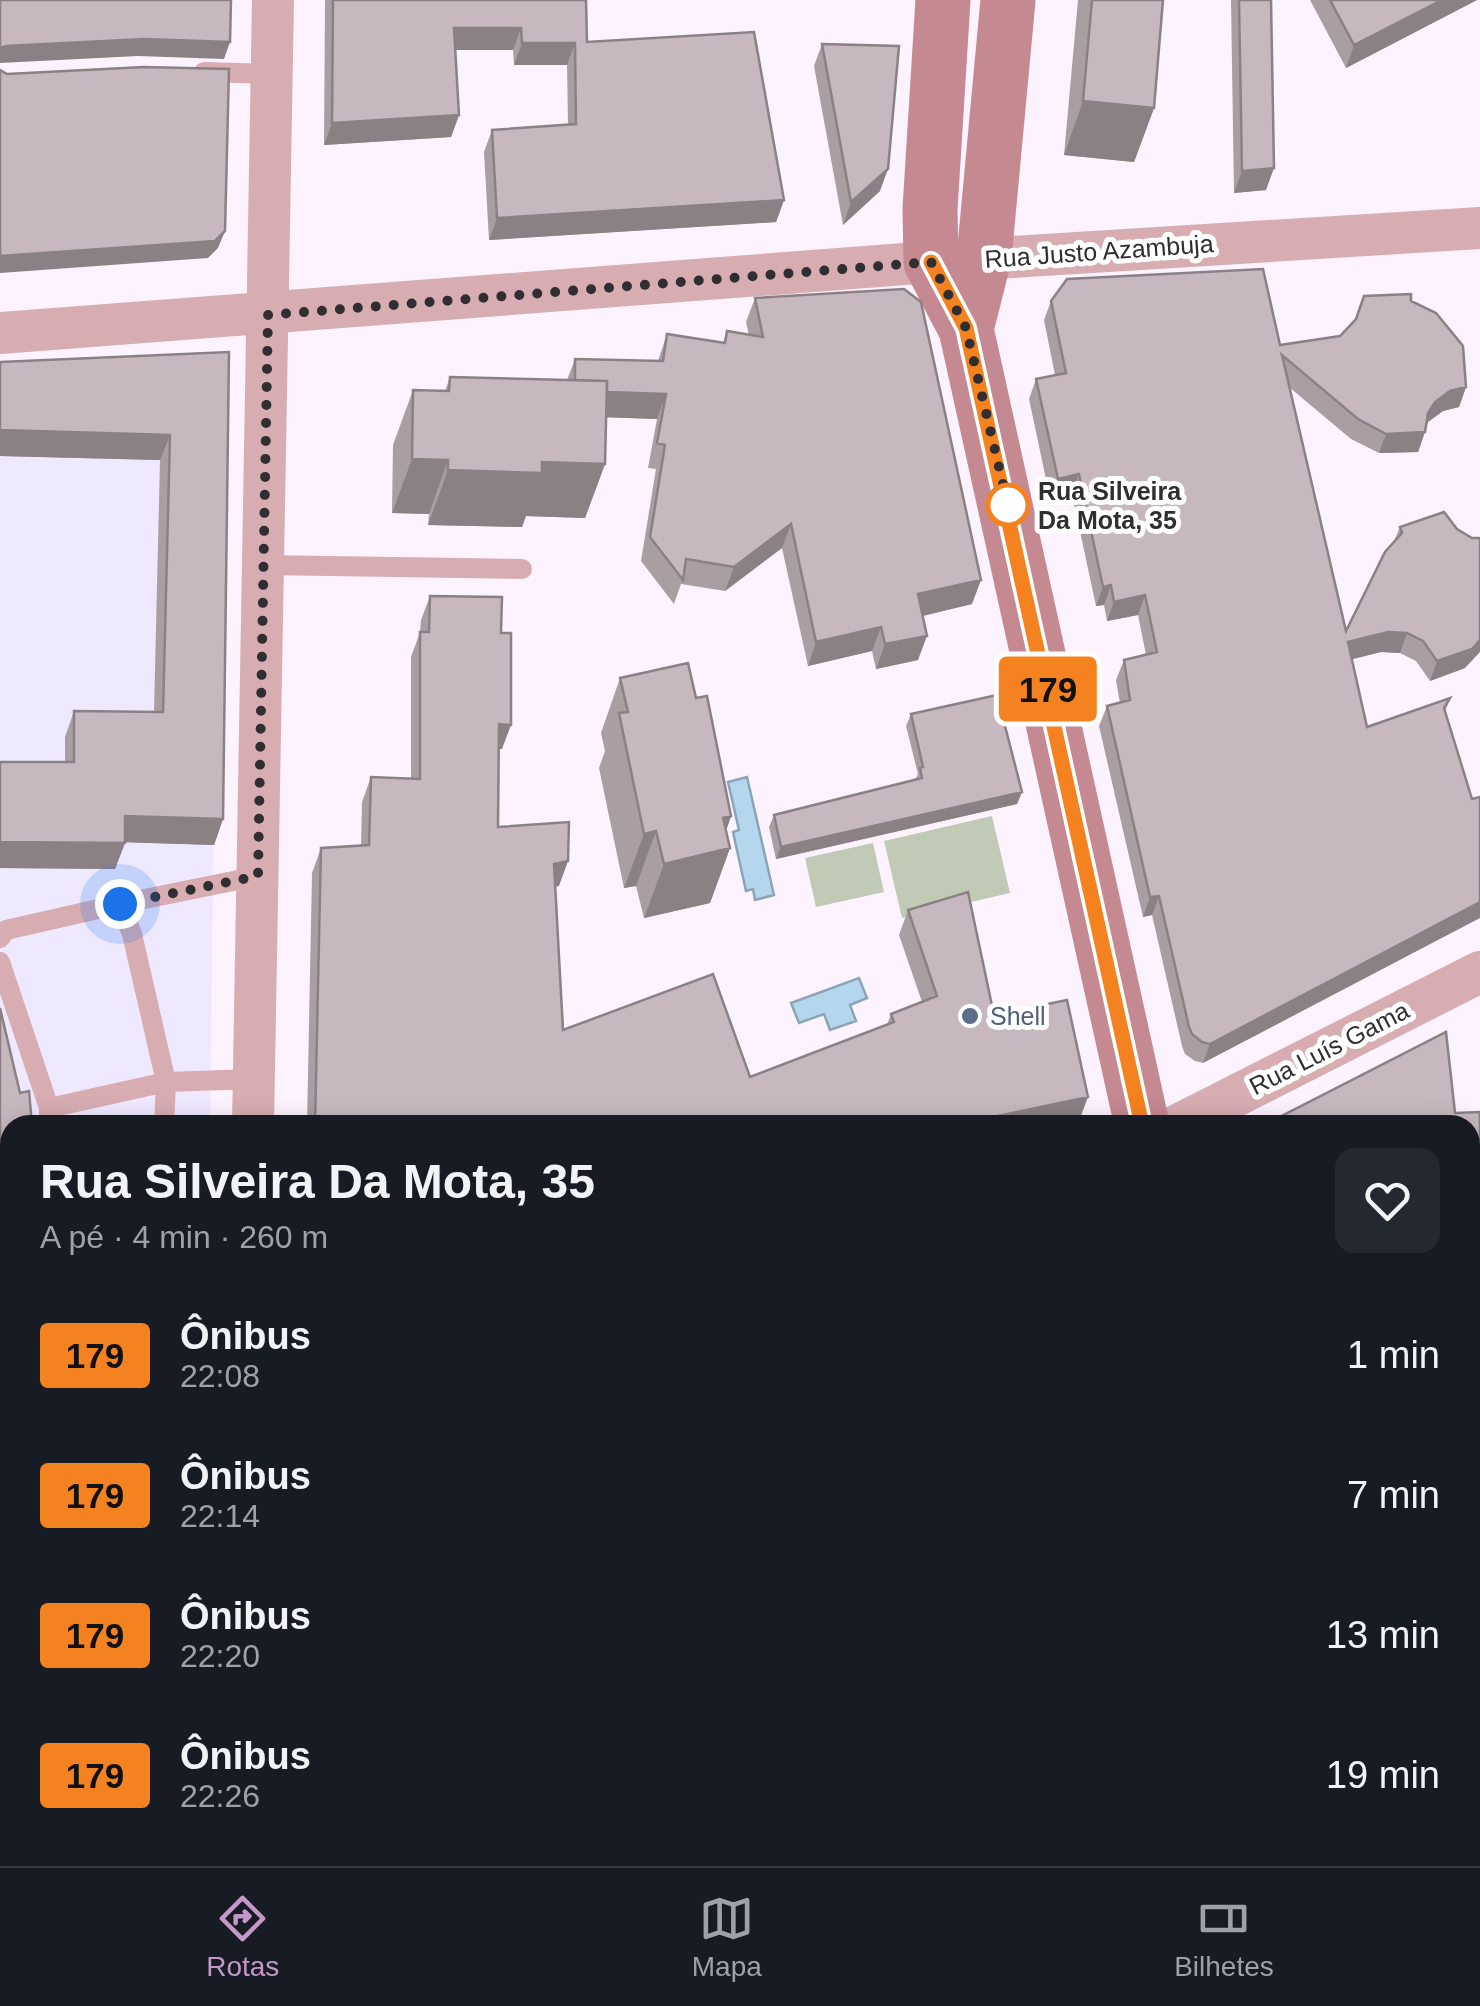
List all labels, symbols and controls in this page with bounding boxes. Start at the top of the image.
street label: Rua Justo Azambuja [984,229,1214,273]
place label: Rua Silveira Da Mota, 35 [1038,477,1182,534]
marker: Rua Silveira Da Mota, 35 [987,484,1029,526]
line badge: 179 [990,656,1106,722]
text: 179 [1019,670,1077,709]
your location [95,879,145,929]
street label: Rua Luís Gama [1245,996,1413,1100]
place label: Shell [990,1002,1046,1030]
marker: Shell [959,1005,981,1027]
button: heart [1335,1148,1440,1253]
text: Rua Silveira Da Mota, 35 [40,1155,595,1208]
text: A pé · 4 min · 260 m [40,1219,328,1255]
text: Ônibus [180,1315,311,1357]
text: 1 min [1347,1334,1440,1376]
text: 179 [66,1336,124,1375]
text: 22:08 [180,1358,260,1394]
text: Ônibus [180,1455,311,1497]
text: 7 min [1347,1474,1440,1516]
text: 179 [66,1476,124,1515]
text: 22:14 [180,1498,260,1534]
text: Ônibus [180,1595,311,1637]
text: 13 min [1326,1614,1440,1656]
text: 179 [66,1616,124,1655]
text: 22:20 [180,1638,260,1674]
text: Ônibus [180,1735,311,1777]
text: 19 min [1326,1754,1440,1796]
text: 179 [66,1756,124,1795]
text: 22:26 [180,1778,260,1814]
tab: Rotas [206,1891,279,1983]
tab: Mapa [692,1891,762,1983]
tab: Bilhetes [1174,1891,1274,1983]

